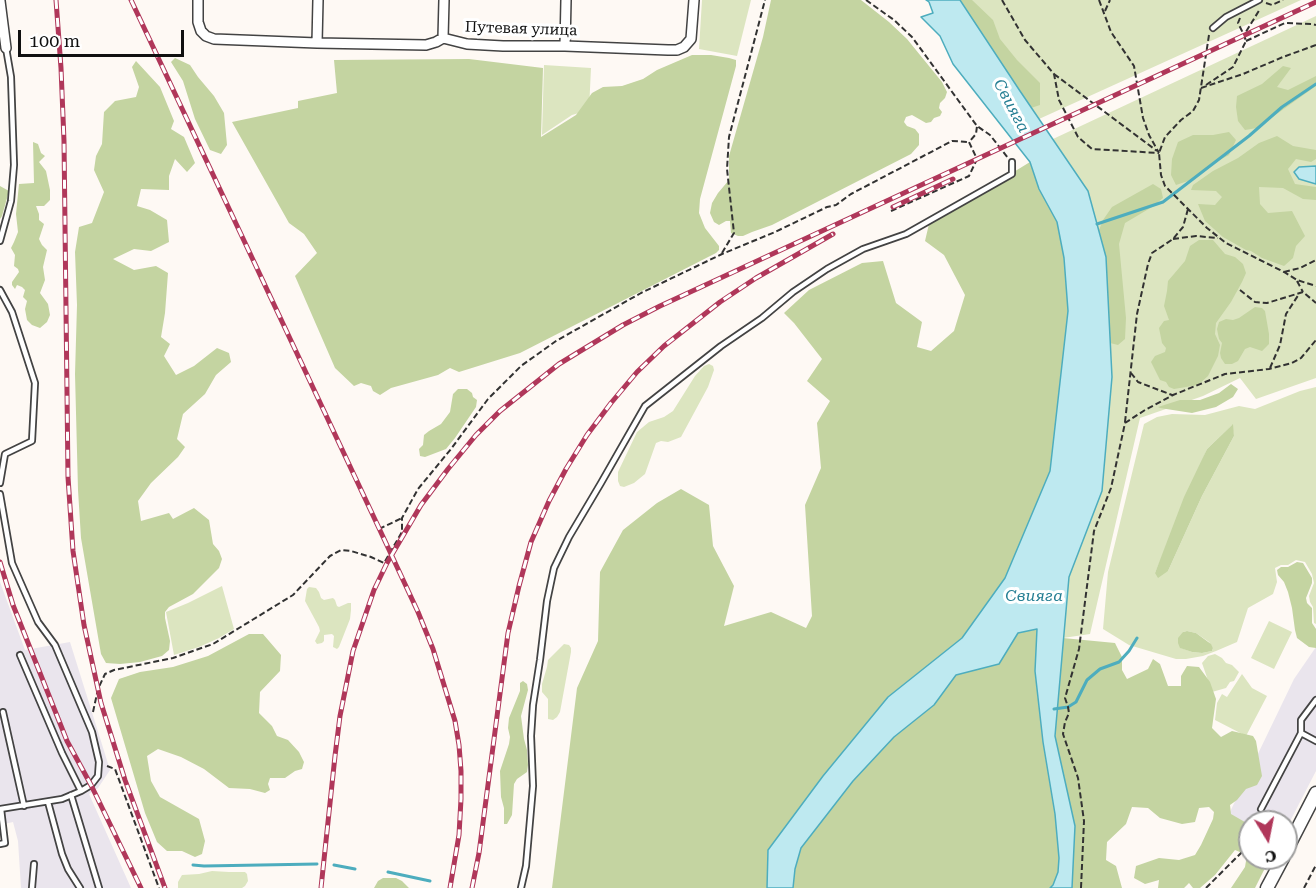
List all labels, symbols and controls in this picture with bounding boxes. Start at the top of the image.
scale bar [21,18,188,56]
street label: Путевая улица [465,18,577,40]
text: 100 m [29,30,80,51]
water label: Свияга [989,76,1033,136]
water label: Свияга [1005,586,1063,606]
north arrow [1238,810,1298,870]
text: С [1264,846,1278,867]

